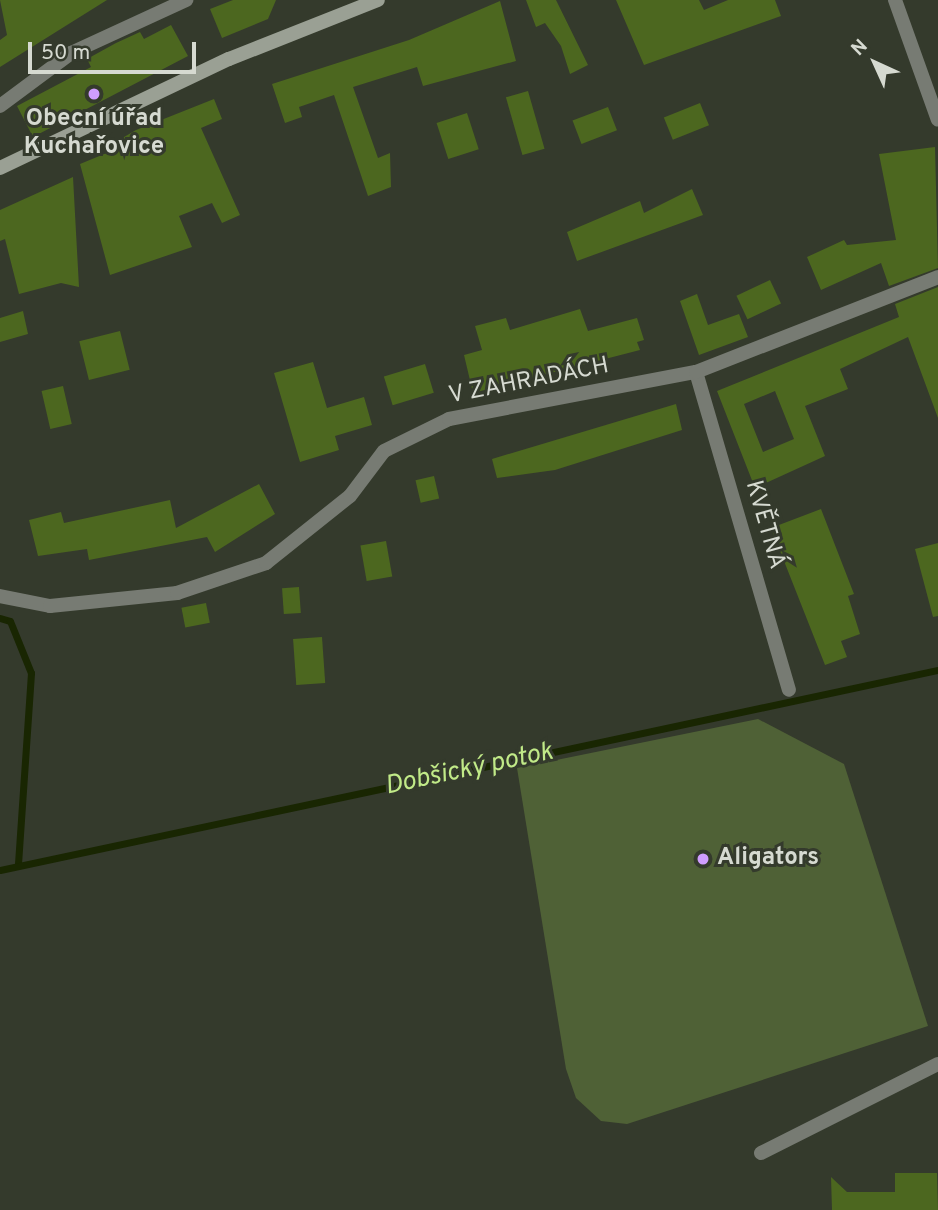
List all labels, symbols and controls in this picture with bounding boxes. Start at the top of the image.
scale bar [32,28,200,72]
north arrow [840,28,910,98]
text: N [847,35,873,61]
text: 50 m [41,40,90,67]
marker: Obecní úřad Kuchařovice [86,86,102,102]
place label: Obecní úřad Kuchařovice [24,106,164,162]
street label: V ZAHRADÁCH [446,352,612,412]
street label: KVĚTNÁ [738,477,790,573]
water label: Dobšický potok [382,737,556,803]
place label: Aligators [717,845,819,873]
marker: Aligators [695,851,711,867]

